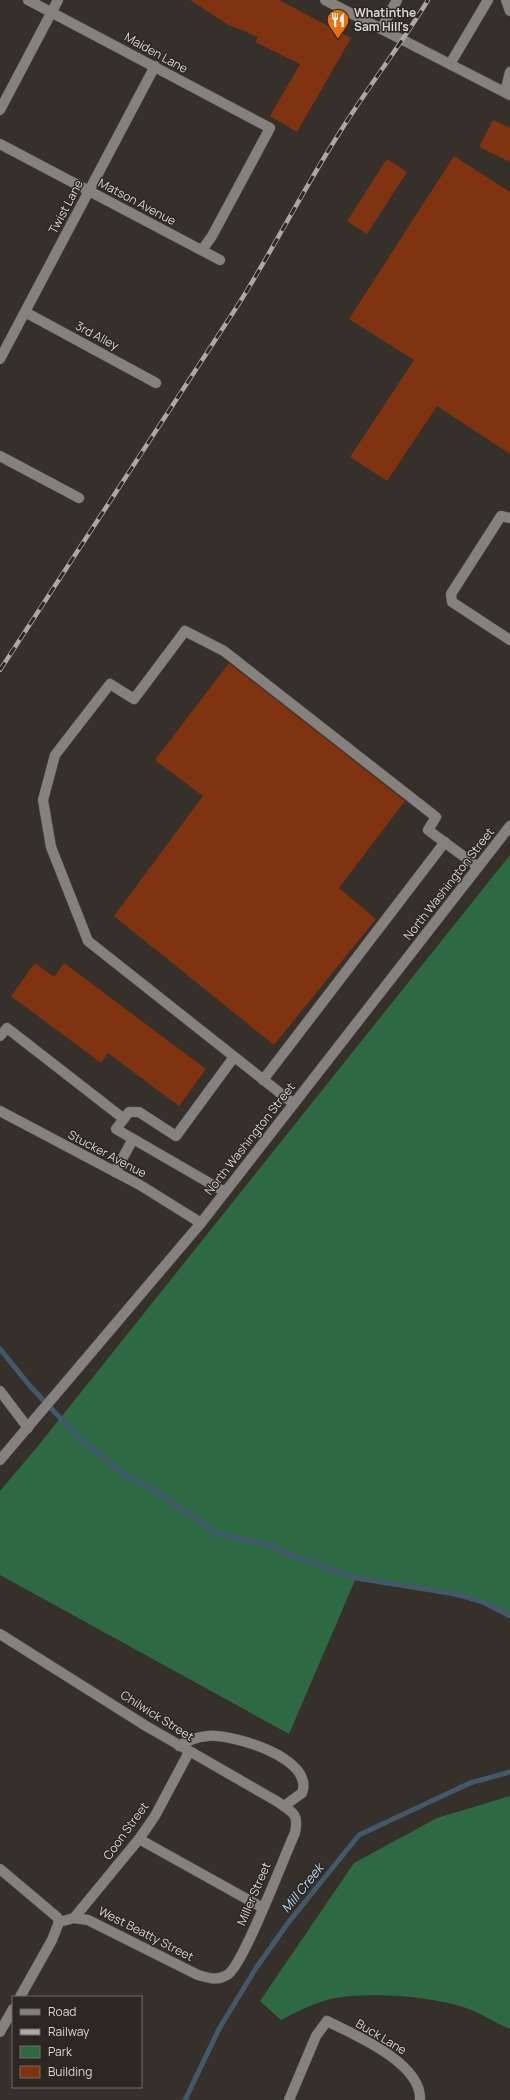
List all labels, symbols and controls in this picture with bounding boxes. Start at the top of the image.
place label: Whatinthe Sam Hill's [354,4,416,35]
restaurant icon: Whatinthe Sam Hill's [325,7,351,40]
street label: Maiden Lane [122,28,191,77]
street label: Matson Avenue [95,174,179,229]
street label: Twist Lane [44,177,87,237]
street label: 3rd Alley [73,317,122,354]
street label: North Washington Street [399,824,498,943]
street label: North Washington Street [200,1079,299,1198]
street label: Stucker Avenue [65,1126,149,1181]
street label: Chilwick Street [117,1686,197,1745]
street label: Coon Street [99,1798,152,1863]
water label: Mill Creek [277,1858,329,1916]
street label: Miller Street [233,1859,275,1928]
street label: West Beatty Street [96,1902,197,1965]
legend [12,1996,142,2088]
text: Road [48,2003,76,2020]
street label: Buck Lane [353,2015,410,2058]
text: Railway [48,2023,90,2040]
text: Park [48,2043,73,2060]
text: Building [48,2063,92,2080]

